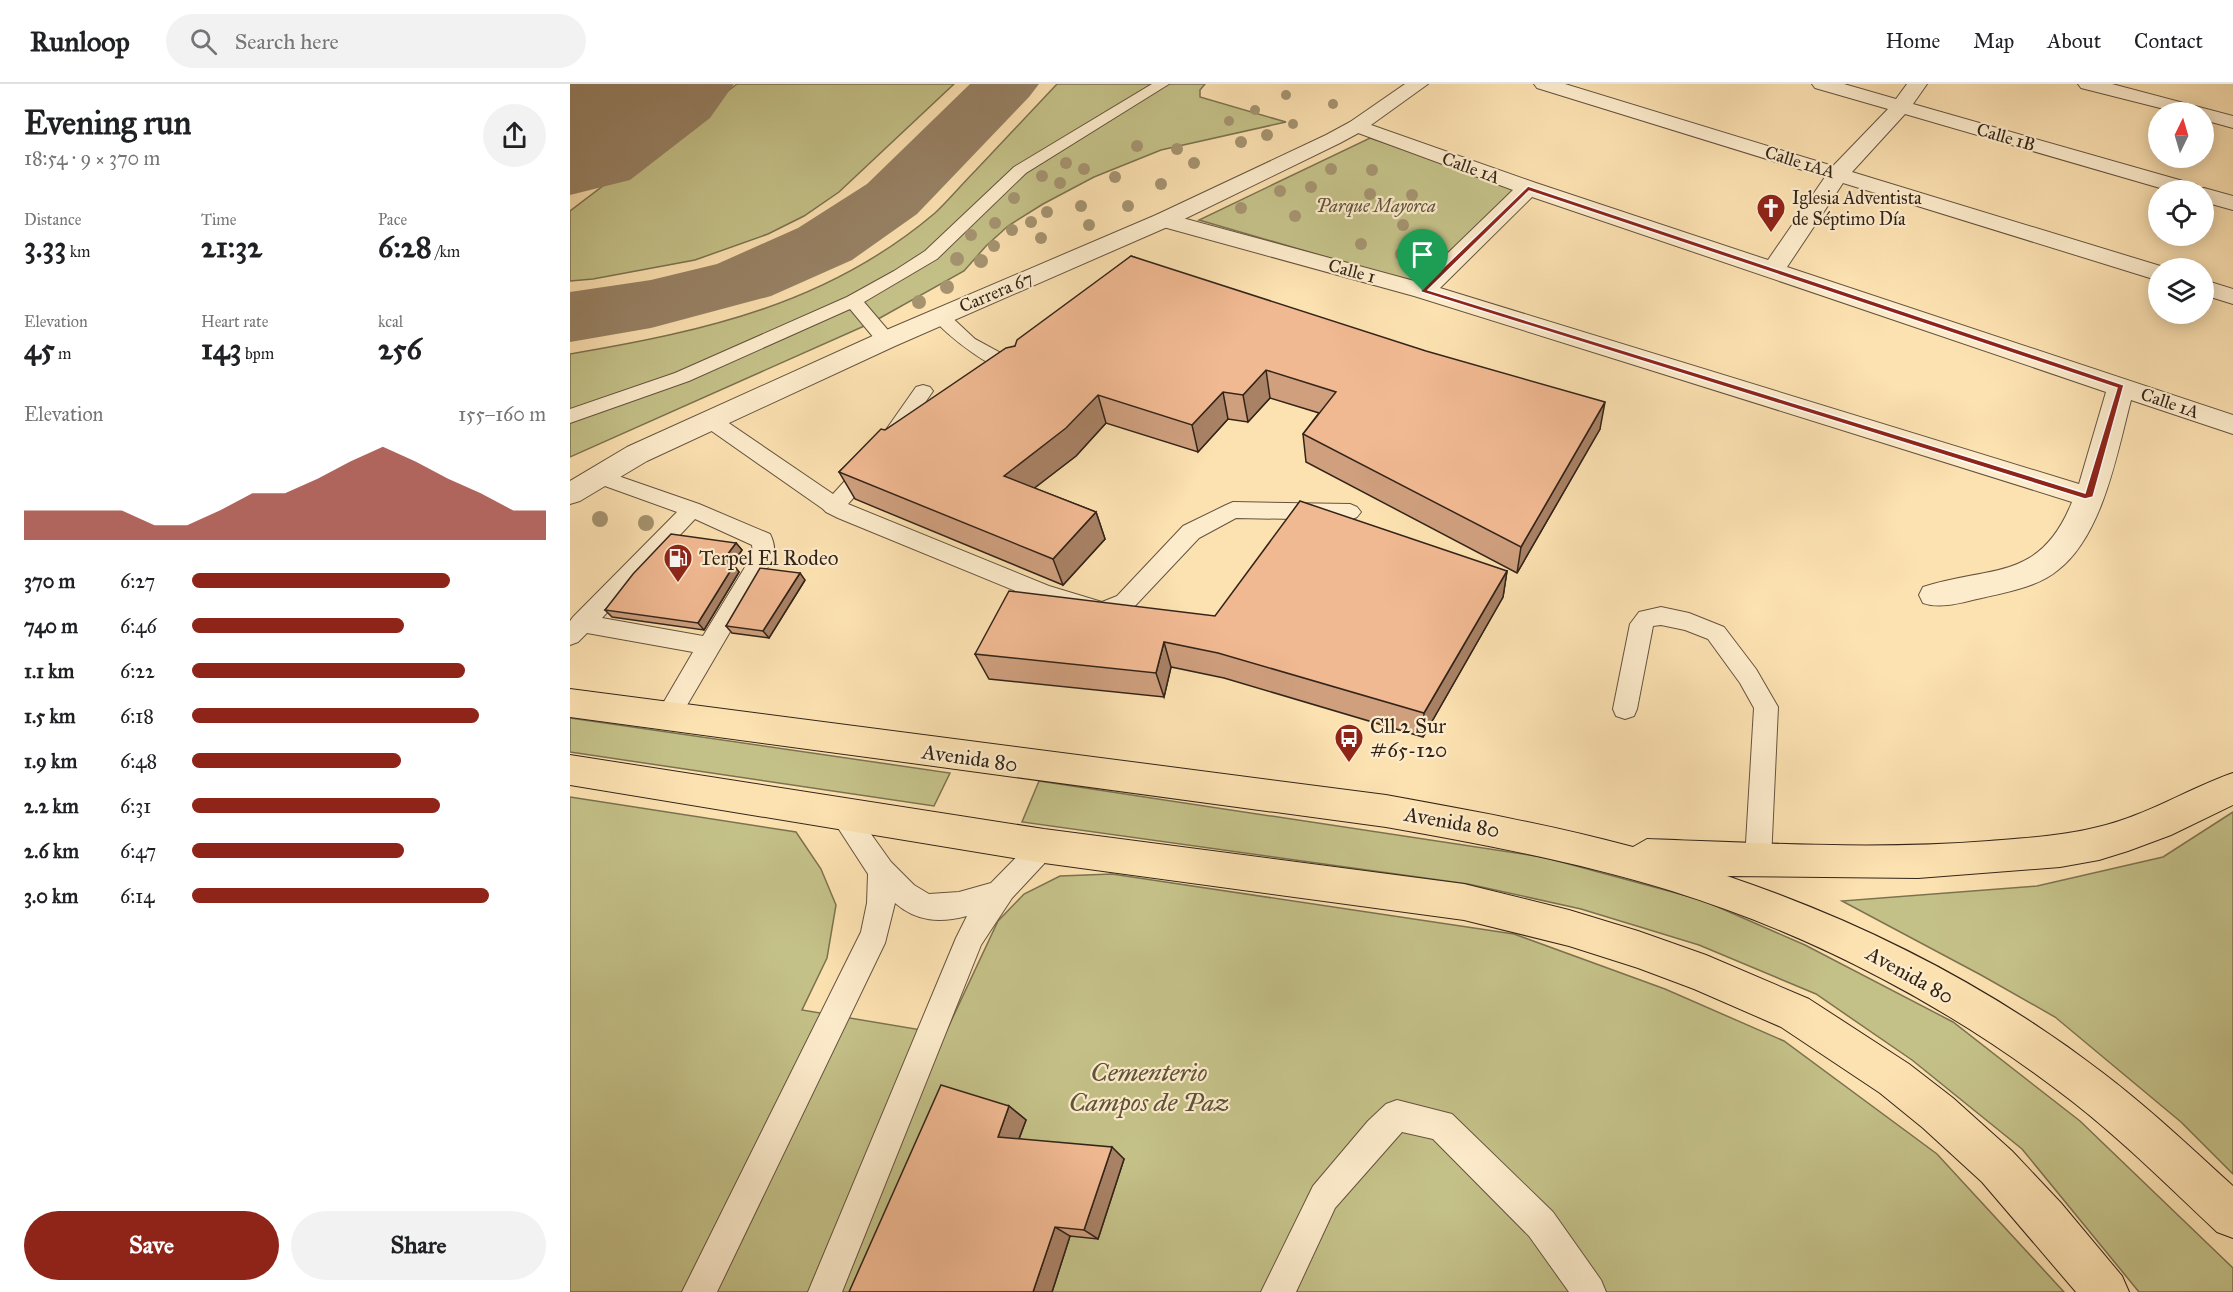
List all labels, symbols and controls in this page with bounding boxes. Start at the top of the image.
search box [166,14,586,68]
text: Runloop [30,24,130,59]
icon: search [187,25,220,58]
text: Search here [235,28,339,55]
text: Home [1885,28,1940,54]
text: Map [1973,28,2014,54]
text: About [2047,28,2101,54]
text: Contact [2134,28,2203,54]
north arrow [2148,102,2214,168]
map controls [2148,102,2214,324]
text: Evening run [24,103,191,143]
button: share [483,104,546,167]
street label: Calle 1B [1974,118,2038,156]
street label: Calle 1AA [1762,141,1838,183]
text: 18:54 · 9 × 370 m [24,146,160,170]
street label: Calle 1A [1439,147,1503,189]
button: locate [2148,180,2214,246]
place label: Iglesia Adventista de Séptimo Día [1792,187,1922,230]
church icon: Iglesia Adventista de Séptimo Día [1755,192,1787,234]
park label: Parque Mayorca [1316,195,1436,217]
text: Distance [24,210,81,229]
text: Time [201,210,236,229]
text: Pace [378,210,407,229]
text: 3.33 [24,229,66,265]
text: 21:32 [201,229,262,265]
text: 6:28 [378,229,432,265]
pin [1397,229,1448,291]
icon: arrive [1406,238,1439,271]
text: km [66,242,91,261]
text: /km [432,242,460,261]
street label: Calle 1 [1326,254,1378,288]
button: layers [2148,258,2214,324]
street label: Carrera 67 [956,267,1036,317]
text: Elevation [24,312,88,331]
text: Heart rate [201,312,268,331]
text: kcal [378,312,403,331]
text: 45 [24,331,55,367]
text: 143 [201,331,242,367]
text: 256 [378,331,422,367]
text: m [55,344,72,363]
text: bpm [242,344,274,363]
street label: Calle 1A [2138,383,2202,423]
text: Elevation [24,402,103,426]
text: 155–160 m [458,402,546,426]
fuel station icon: Terpel El Rodeo [662,542,694,584]
place label: Terpel El Rodeo [699,545,839,571]
text: 370 m [24,569,75,593]
text: 6:27 [120,569,155,593]
text: 740 m [24,614,78,638]
text: 6:46 [120,614,157,638]
text: 1.1 km [24,659,74,683]
text: 6:22 [120,659,155,683]
text: 1.5 km [24,704,75,728]
text: 6:18 [120,704,154,728]
place label: Cll 2 Sur #65-120 [1370,713,1447,763]
bus stop icon: Cll 2 Sur #65-120 [1333,722,1365,764]
street label: Avenida 80 [920,738,1019,778]
text: 1.9 km [24,749,77,773]
text: 6:48 [120,749,157,773]
text: 2.2 km [24,794,79,818]
text: 6:31 [120,794,151,818]
street label: Avenida 80 [1401,801,1502,843]
text: 2.6 km [24,839,79,863]
text: 6:47 [120,839,156,863]
text: 3.0 km [24,884,78,908]
text: 6:14 [120,884,154,908]
street label: Avenida 80 [1861,940,1958,1010]
park label: Cementerio Campos de Paz [1069,1056,1229,1119]
button: Save [24,1211,279,1280]
button: Share [291,1211,546,1280]

